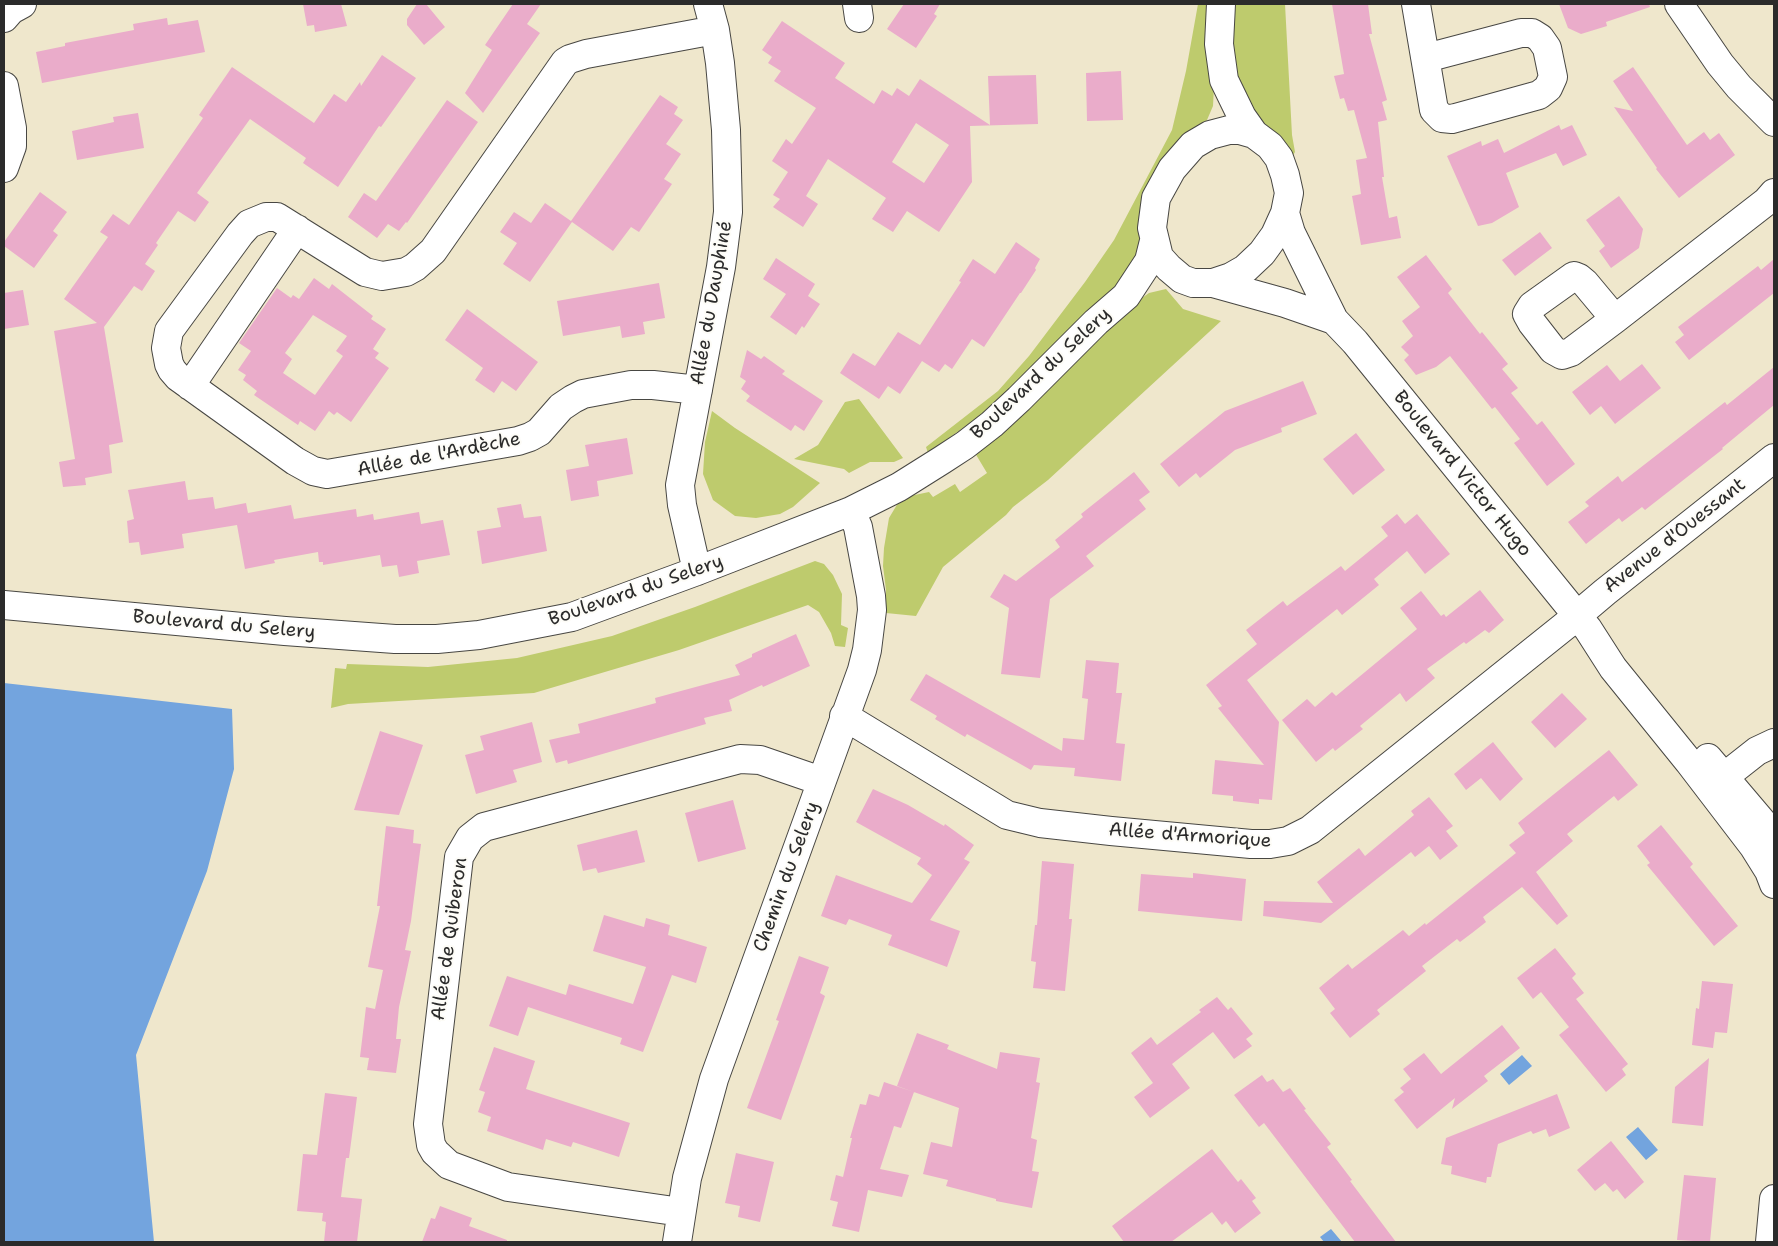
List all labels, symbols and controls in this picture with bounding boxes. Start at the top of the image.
street label: Allée du Dauphiné [686,219,738,387]
street label: Boulevard du Selery [966,303,1116,445]
street label: Boulevard Victor Hugo [1388,386,1536,562]
street label: Allée de l'Ardèche [355,428,523,482]
street label: Avenue d'Ouessant [1600,474,1750,598]
street label: Boulevard du Selery [546,550,726,632]
street label: Boulevard du Selery [132,606,316,644]
street label: Chemin du Selery [749,799,825,955]
street label: Allée d'Armorique [1108,819,1272,853]
street label: Allée de Quiberon [427,856,473,1022]

